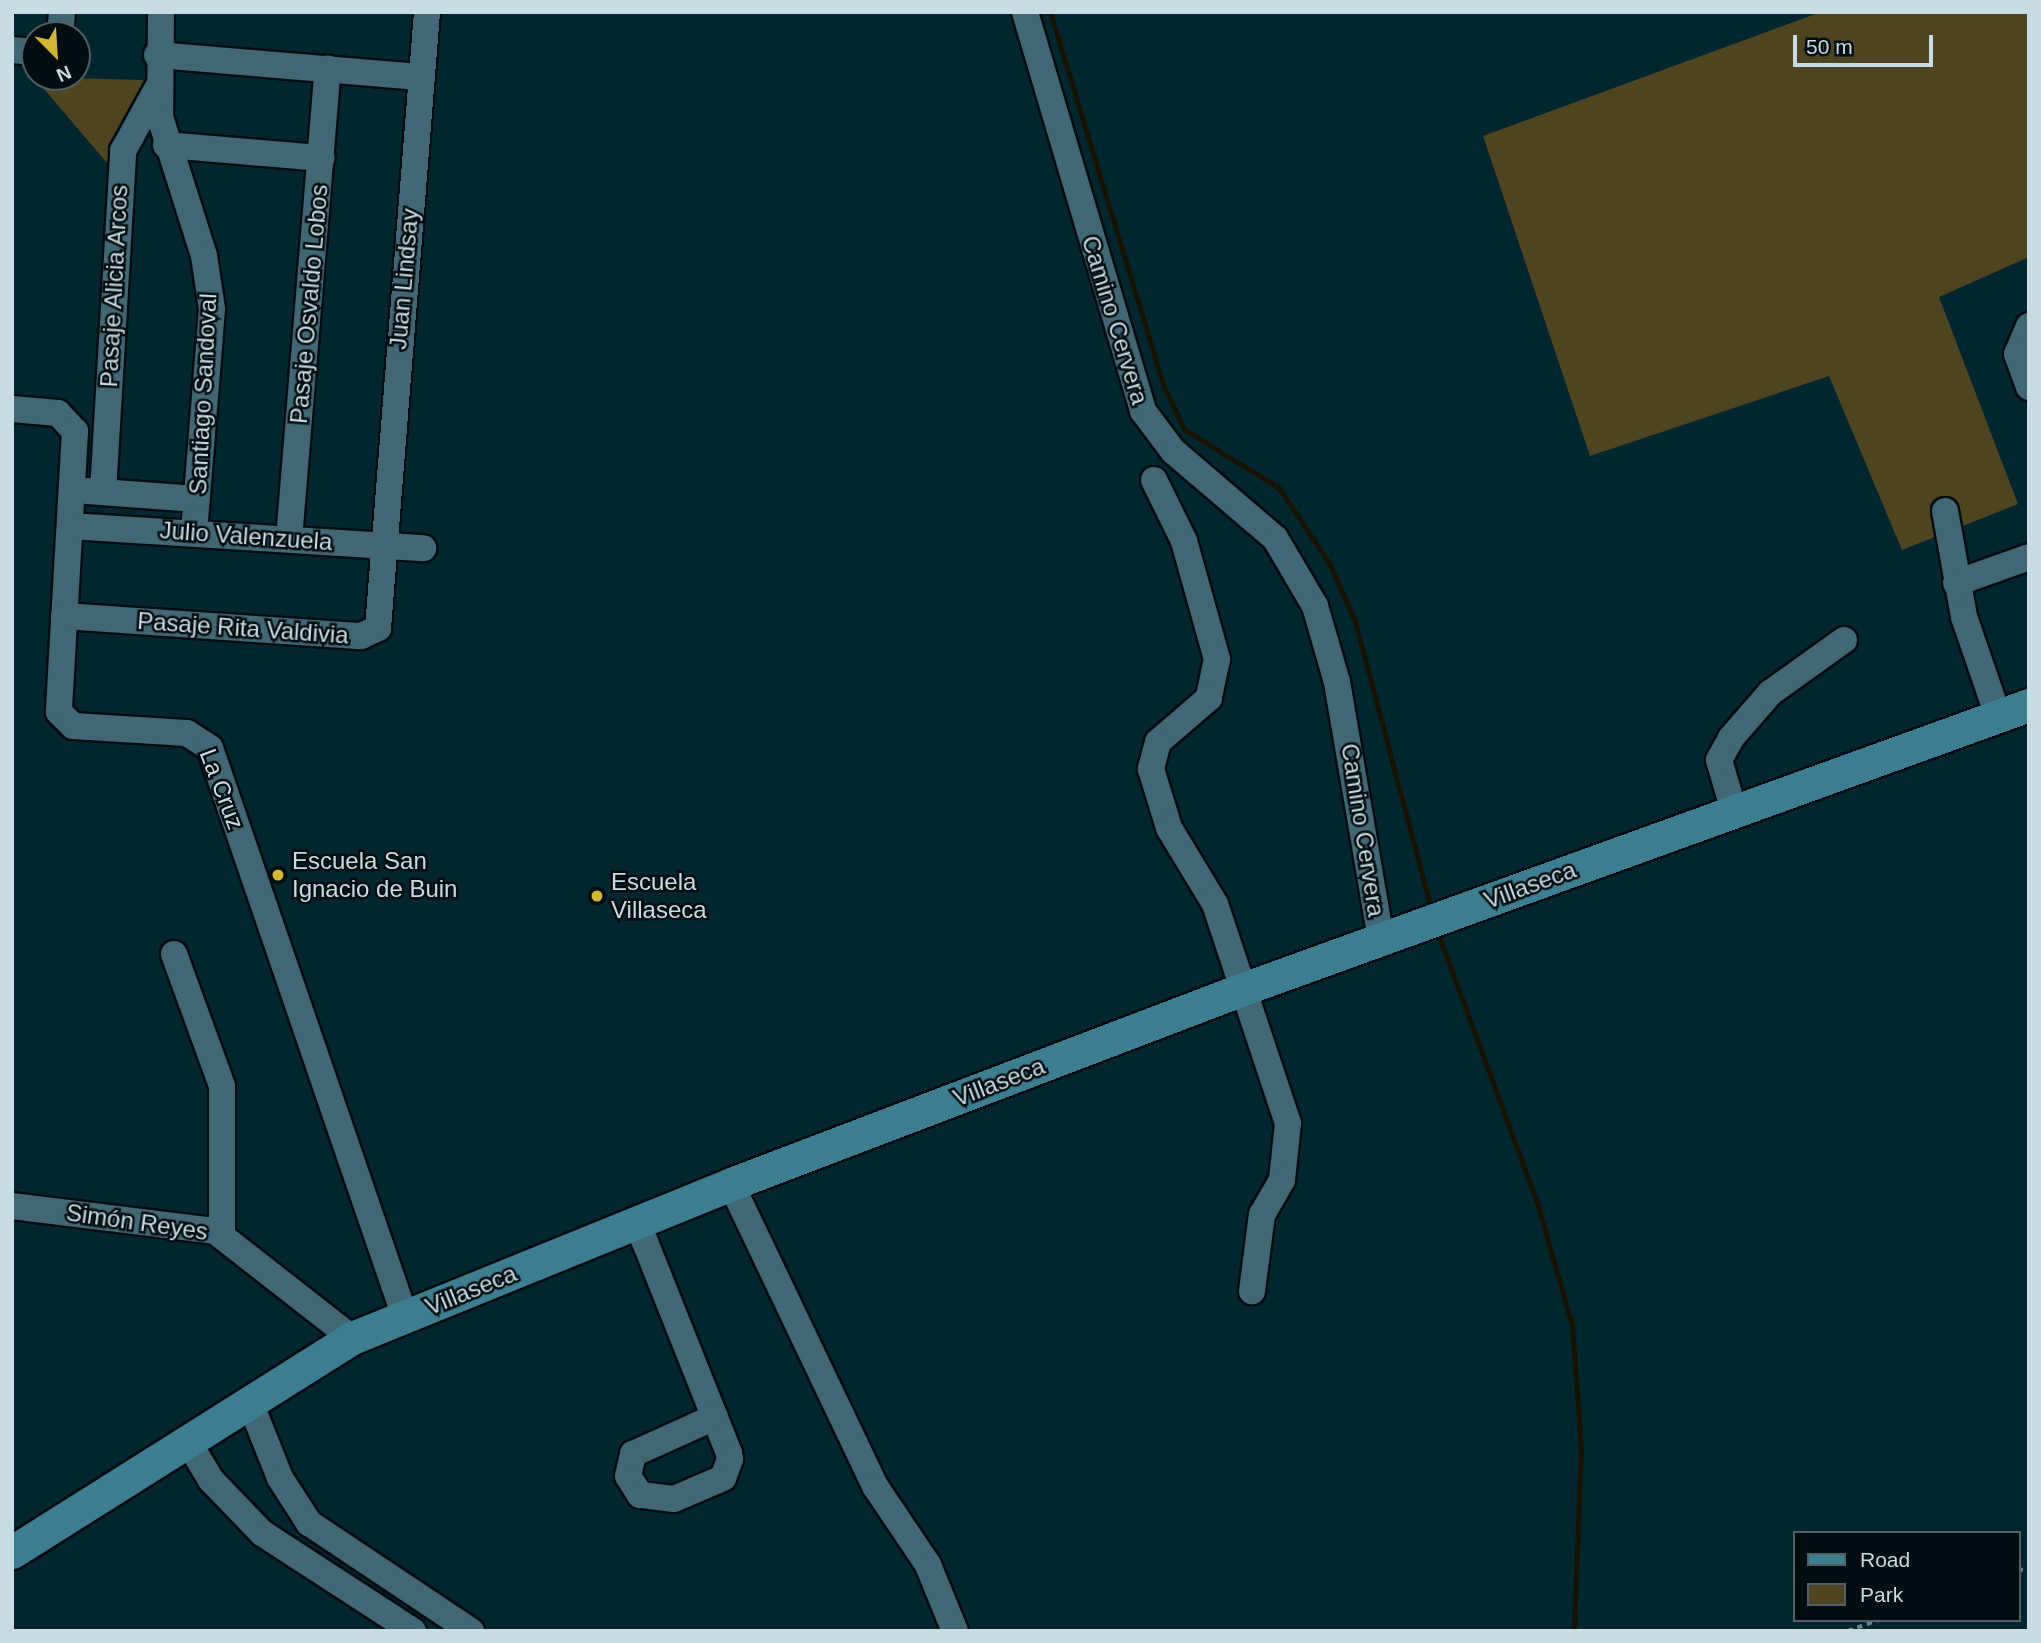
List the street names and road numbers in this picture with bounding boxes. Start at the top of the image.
street label: Pasaje Alicia Arcos [94,183,134,389]
street label: Pasaje Osvaldo Lobos [284,183,334,425]
street label: Juan Lindsay [383,207,425,351]
street label: Camino Cervera [1076,232,1154,408]
street label: Santiago Sandoval [183,293,223,495]
street label: Julio Valenzuela [159,516,333,556]
street label: Pasaje Rita Valdivia [136,606,350,650]
street label: Camino Cervera [1335,741,1391,919]
street label: La Cruz [193,745,251,833]
street label: Villaseca [1480,855,1580,915]
street label: Villaseca [949,1051,1049,1113]
street label: Simón Reyes [64,1198,210,1246]
street label: Villaseca [421,1259,521,1321]

